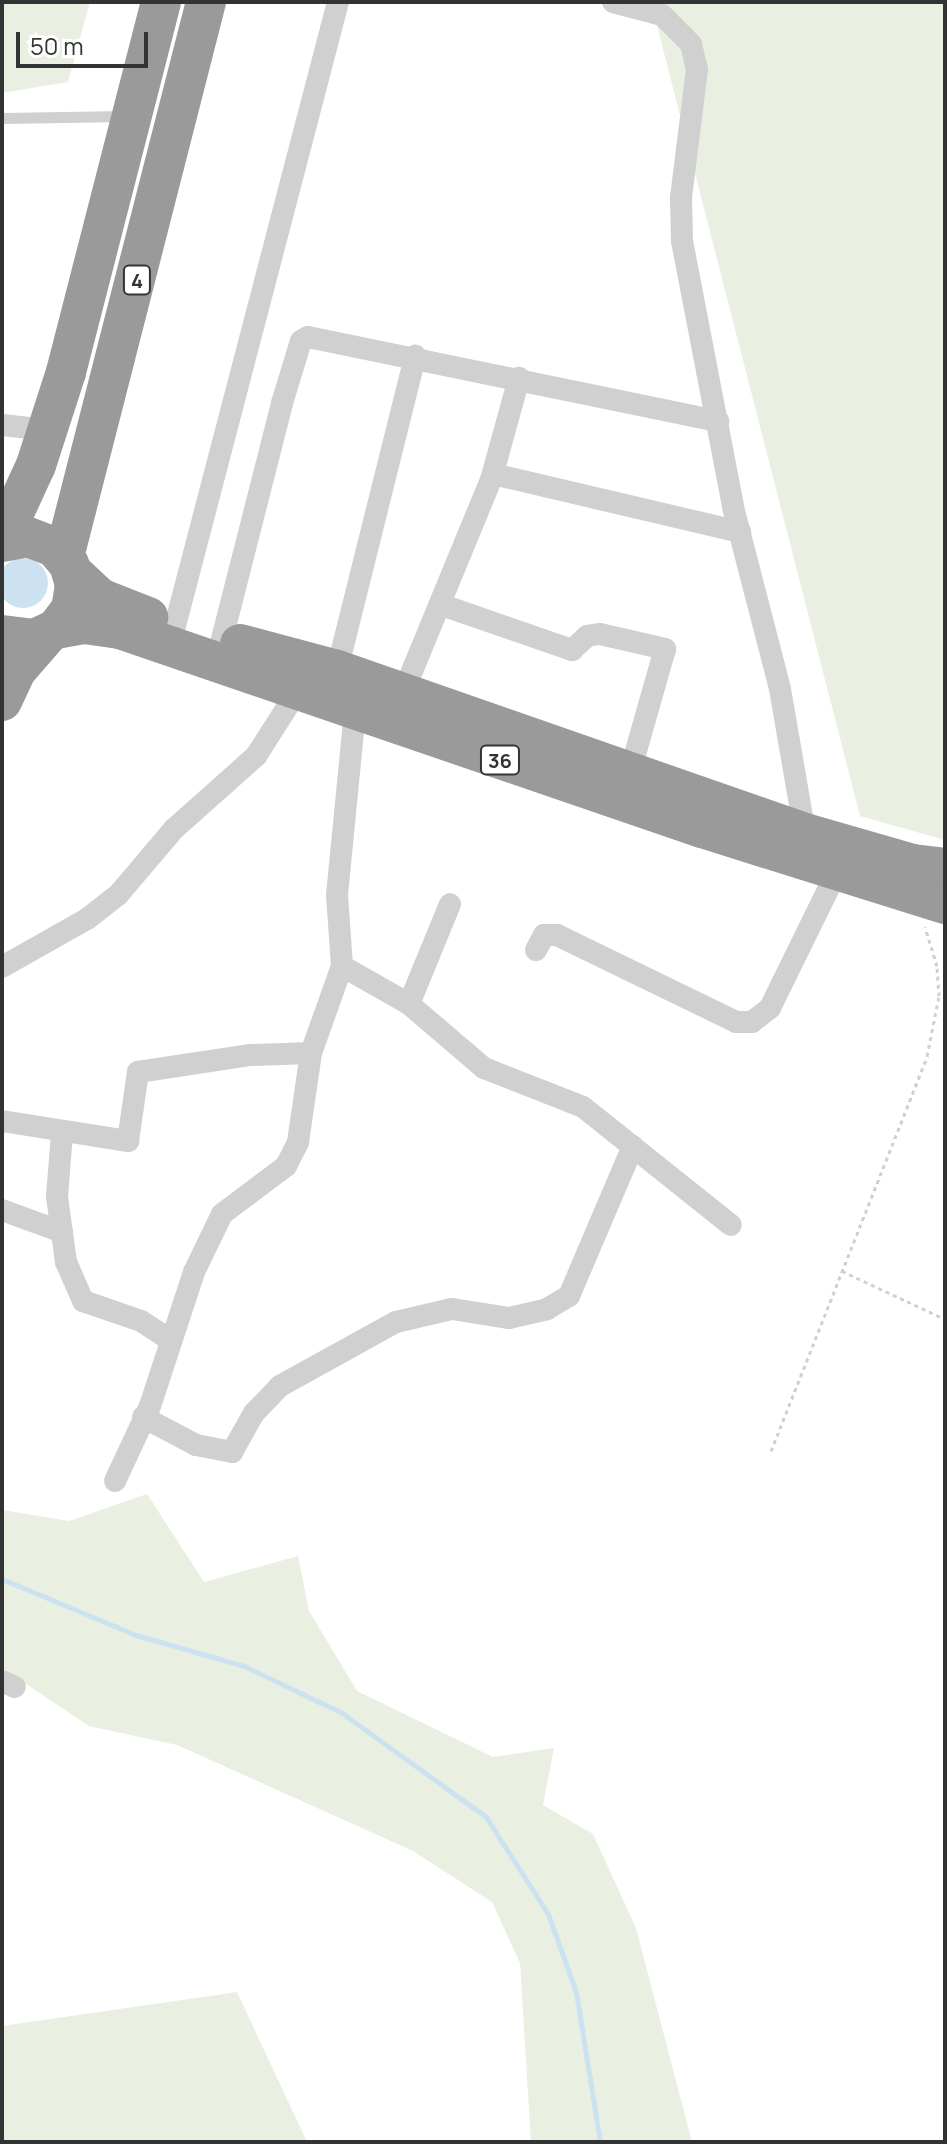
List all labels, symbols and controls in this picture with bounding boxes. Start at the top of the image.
scale bar [20,16,152,66]
text: 50 m [30,29,84,62]
road number: 4 [121,264,153,296]
road number: 36 [478,744,522,776]

